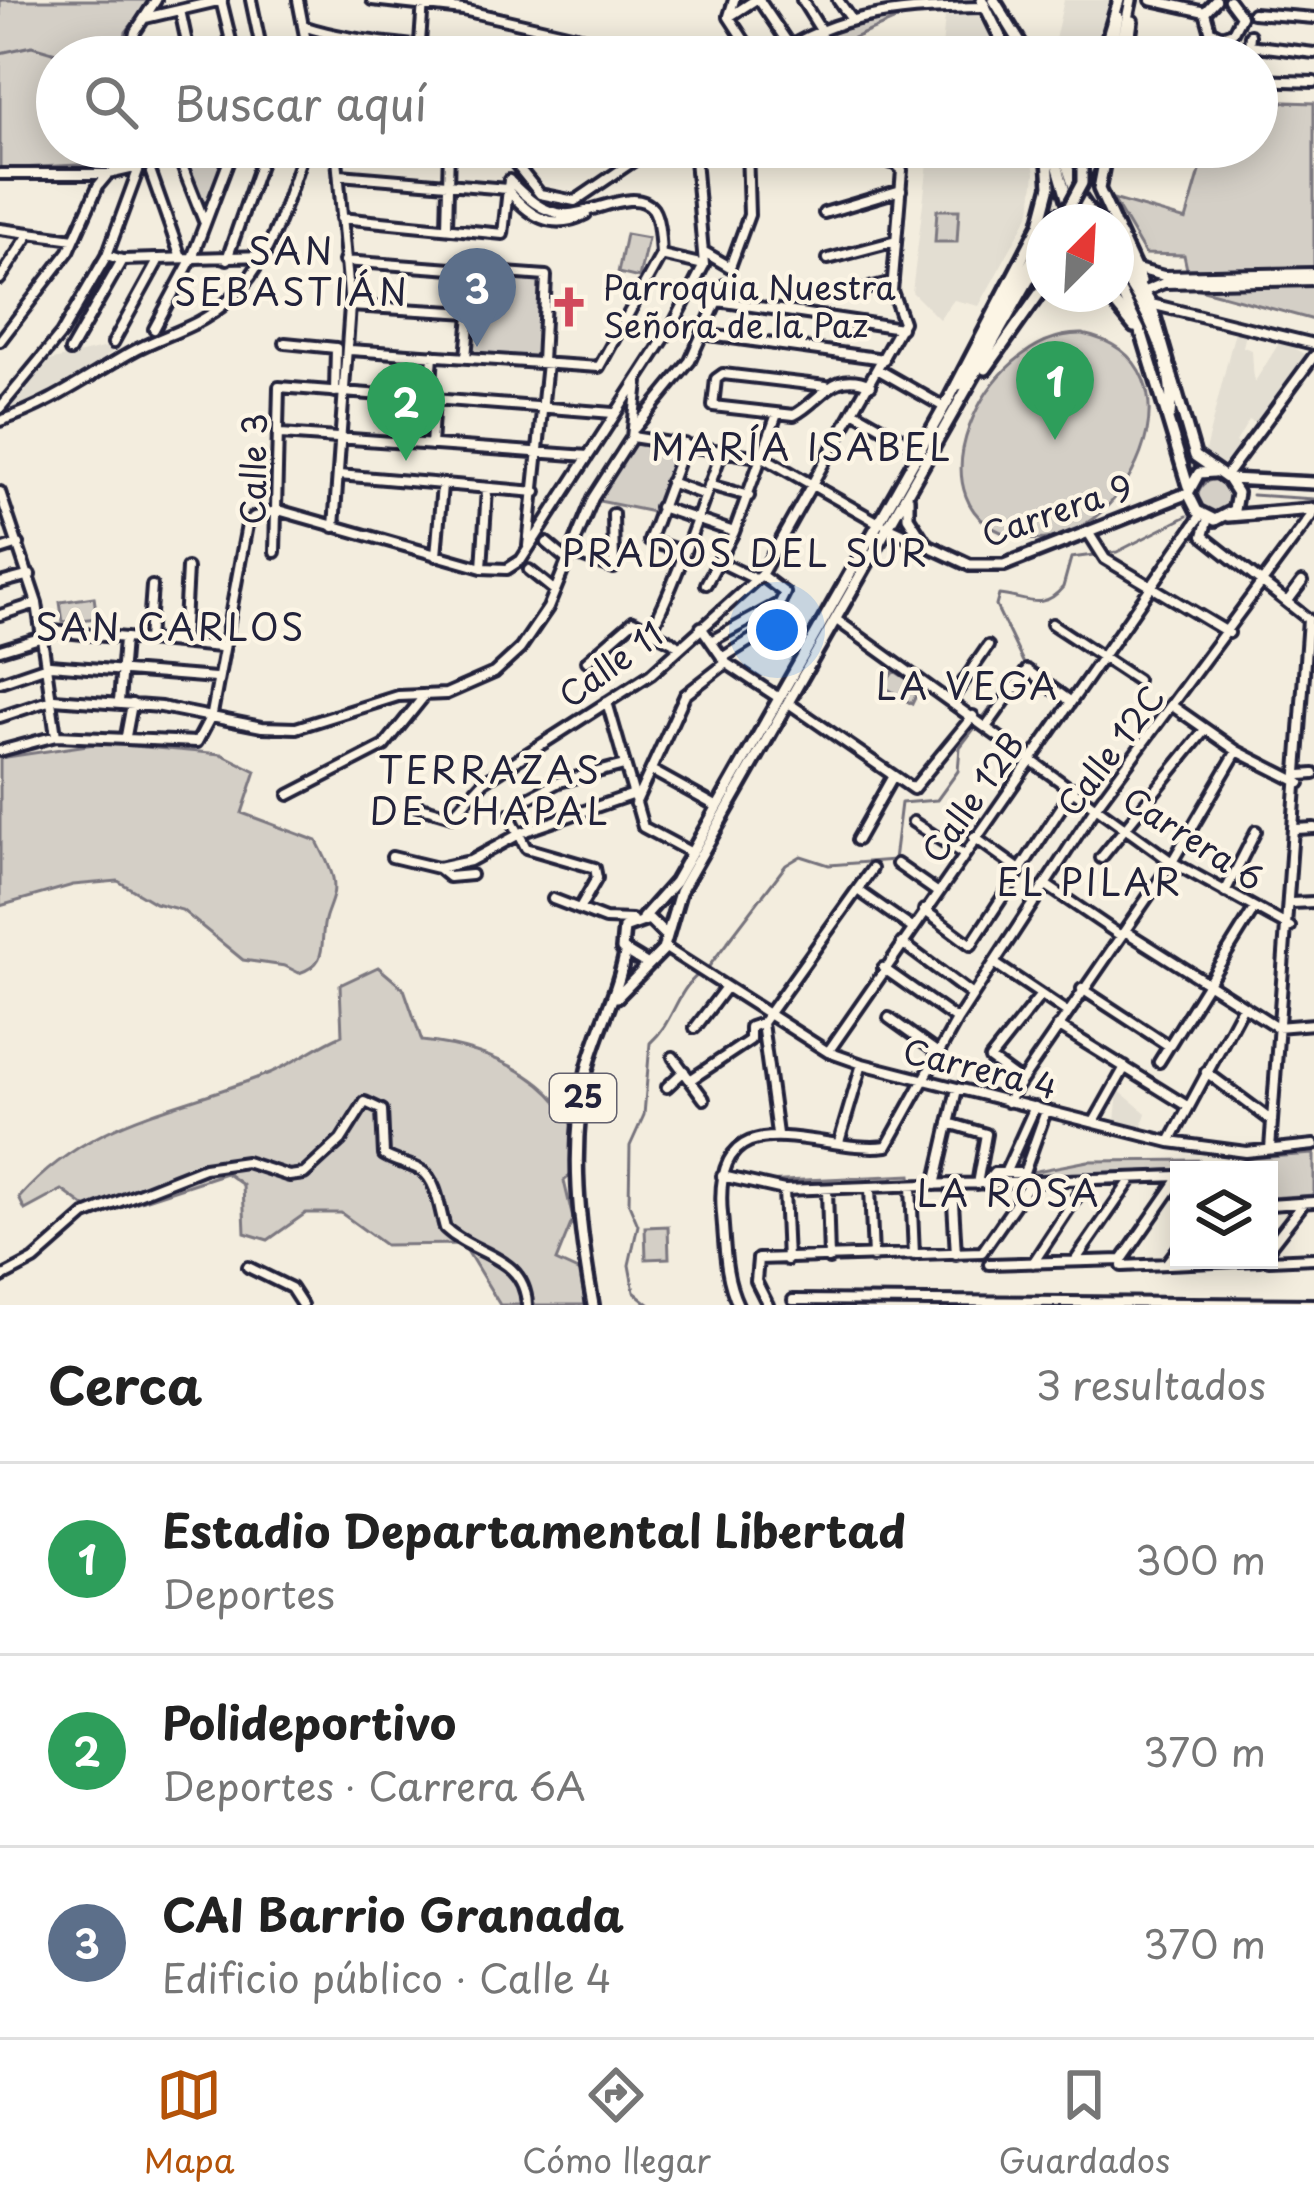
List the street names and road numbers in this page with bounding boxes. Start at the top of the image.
street label: Calle 3 [226,413,278,525]
street label: Carrera 9 [974,460,1138,558]
street label: Calle 11 [547,608,672,718]
street label: Calle 12C [1043,674,1175,826]
street label: Calle 12B [908,721,1035,872]
street label: Carrera 6 [1114,773,1274,902]
street label: Carrera 4 [898,1024,1063,1110]
road number: 25 [550,1074,616,1122]

